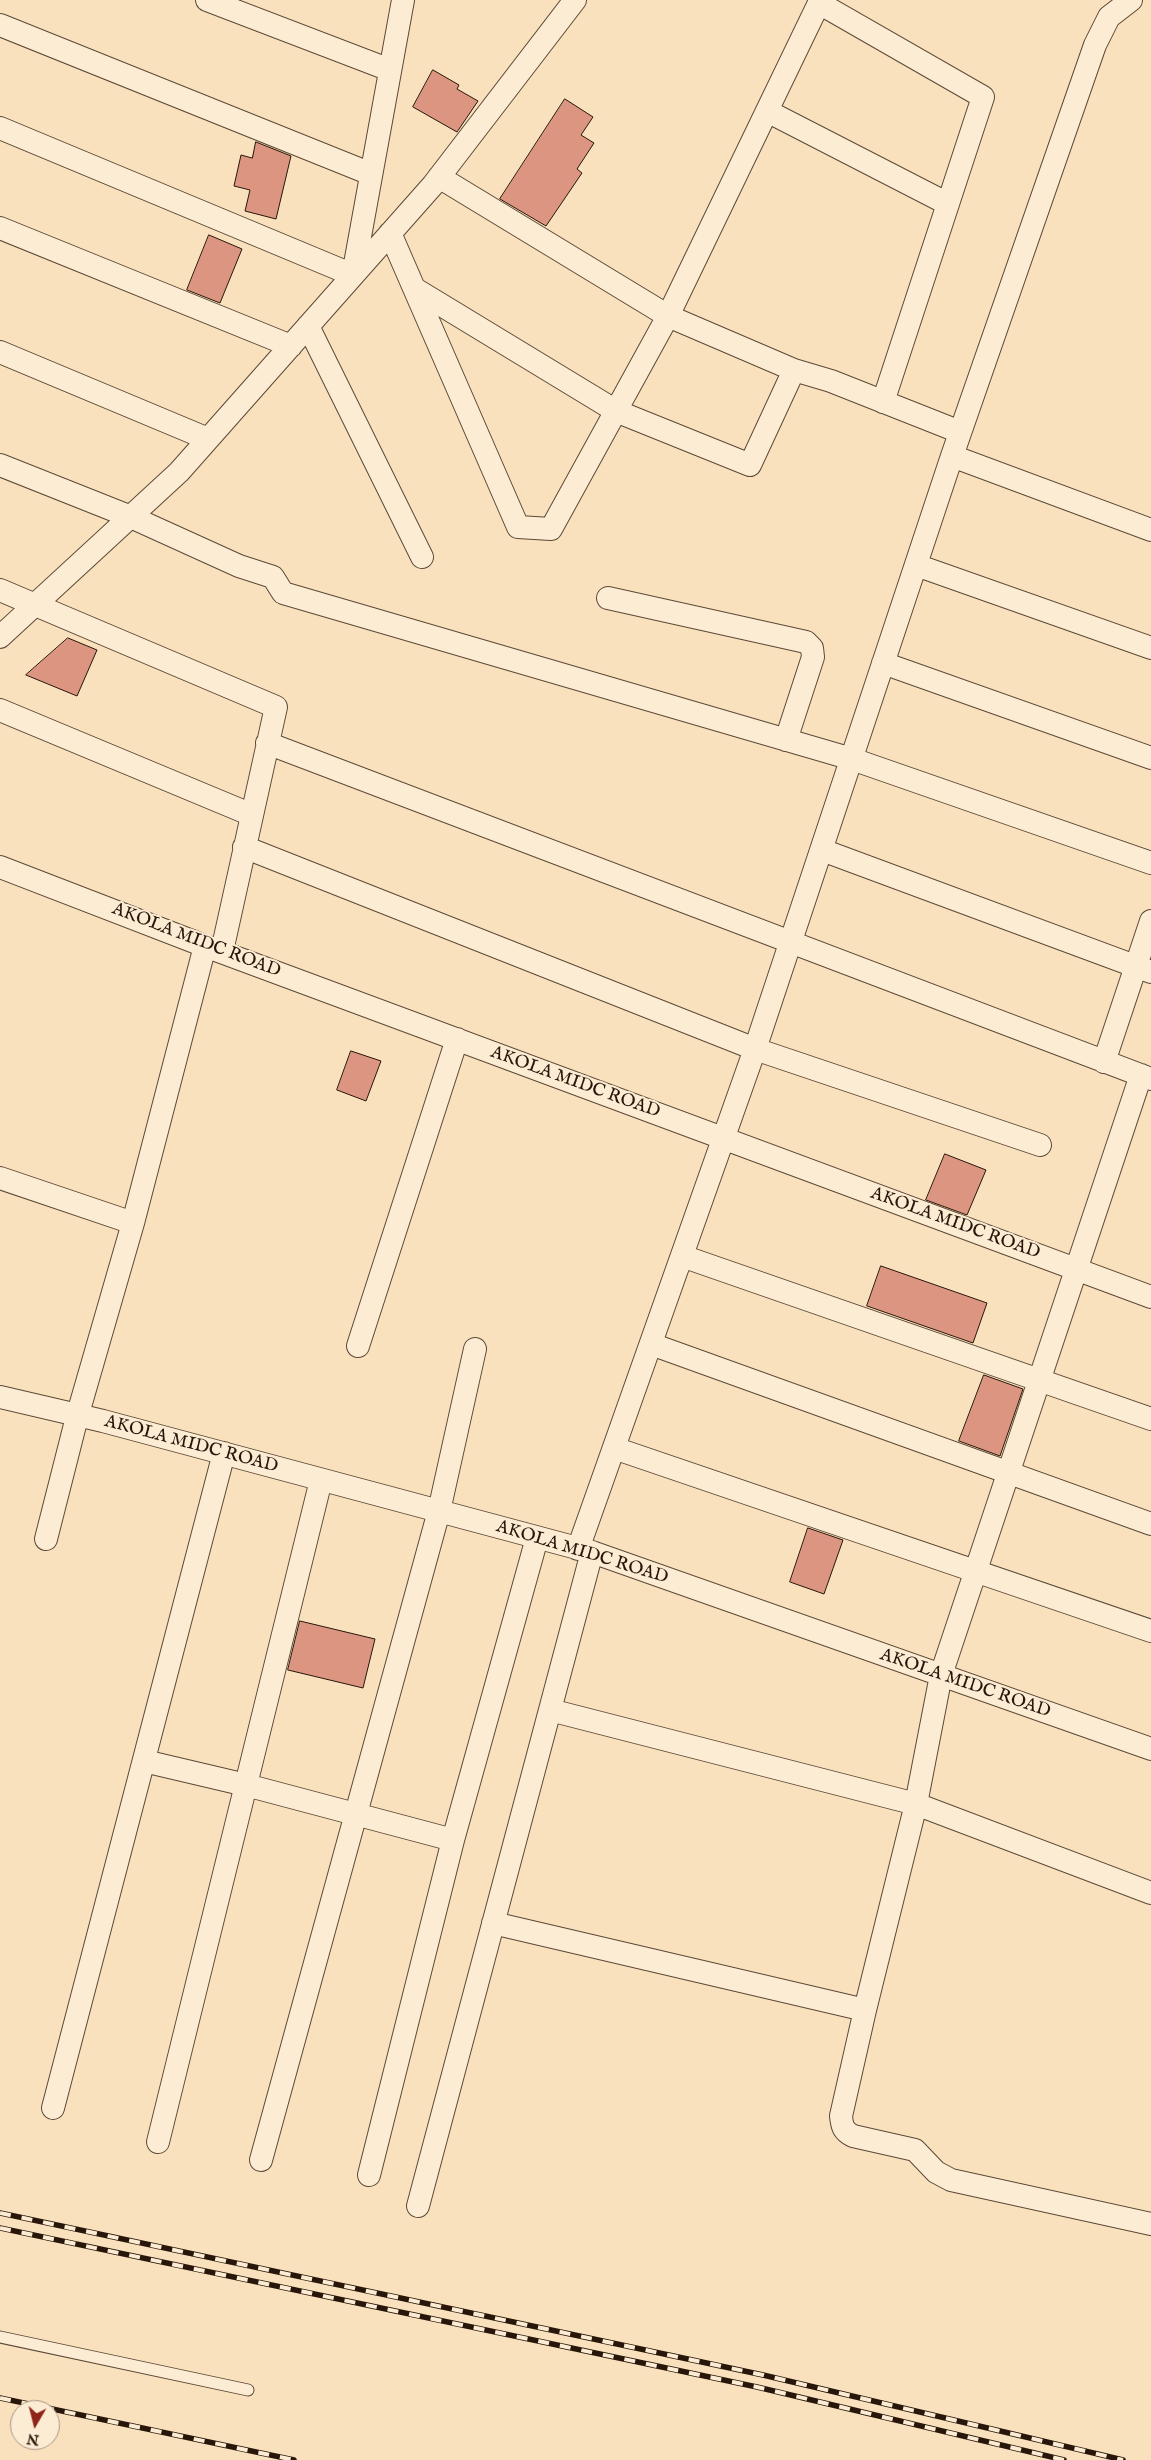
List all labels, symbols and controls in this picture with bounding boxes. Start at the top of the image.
street label: AKOLA MIDC ROAD [109,899,283,983]
street label: AKOLA MIDC ROAD [487,1042,663,1124]
street label: AKOLA MIDC ROAD [867,1183,1043,1265]
street label: AKOLA MIDC ROAD [102,1411,280,1479]
street label: AKOLA MIDC ROAD [493,1517,671,1589]
street label: AKOLA MIDC ROAD [877,1645,1053,1723]
north arrow [10,2400,60,2450]
text: N [26,2429,40,2449]

